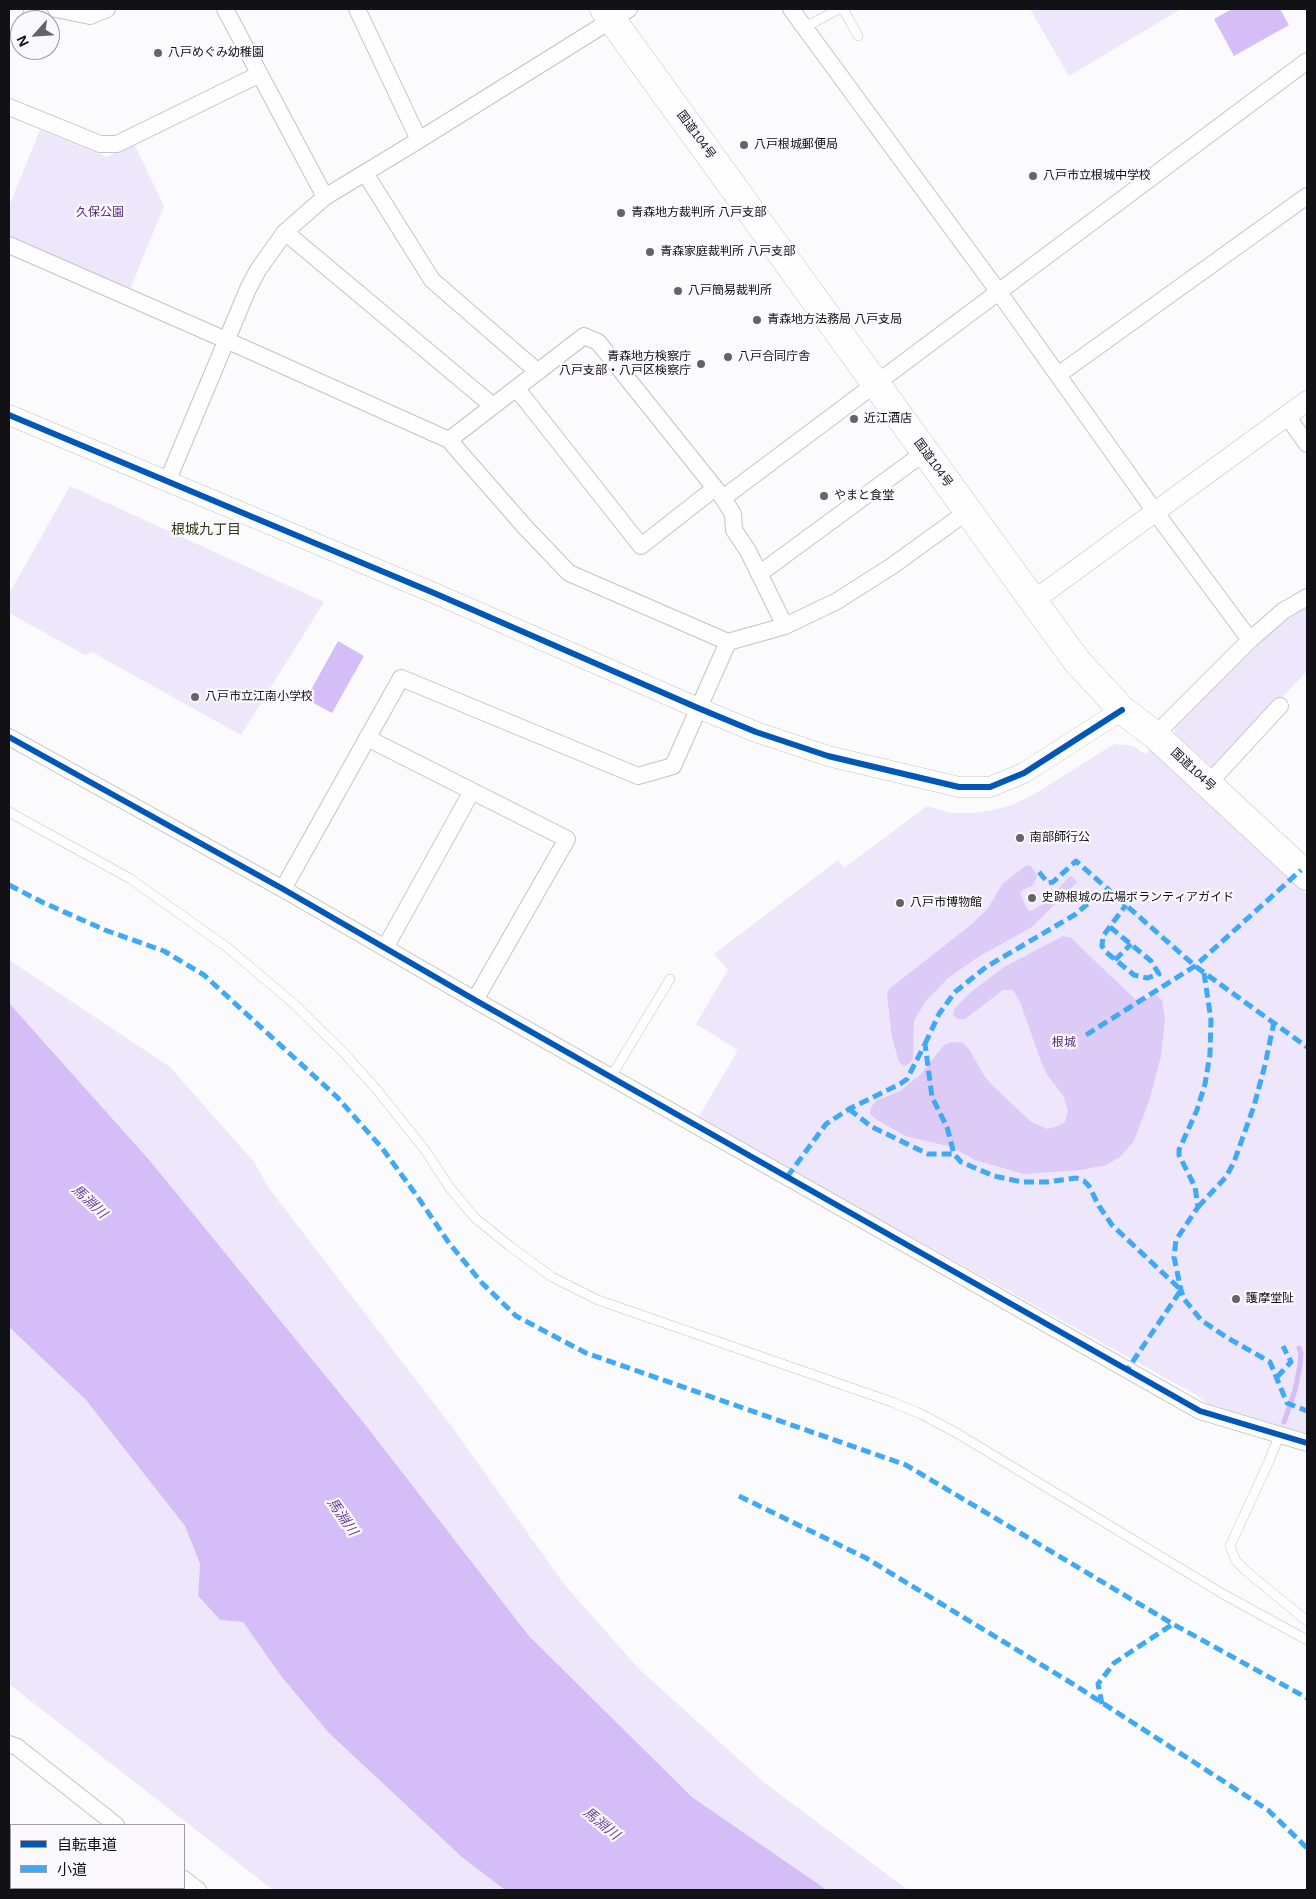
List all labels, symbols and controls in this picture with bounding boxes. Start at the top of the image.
north arrow [10,10,60,60]
text: N [13,33,32,49]
place label: 八戸めぐみ幼稚園 [168,46,264,60]
marker: 八戸めぐみ幼稚園 [152,47,164,59]
street label: 国道104号 [674,108,718,162]
place label: 八戸根城郵便局 [754,138,838,152]
marker: 八戸根城郵便局 [738,139,750,151]
place label: 八戸市立根城中学校 [1043,169,1151,183]
marker: 八戸市立根城中学校 [1027,170,1039,182]
park label: 久保公園 [76,206,124,220]
place label: 青森地方裁判所 八戸支部 [631,206,766,220]
marker: 青森地方裁判所 八戸支部 [615,207,627,219]
place label: 青森家庭裁判所 八戸支部 [660,245,795,259]
marker: 青森家庭裁判所 八戸支部 [644,246,656,258]
place label: 八戸簡易裁判所 [688,284,772,298]
marker: 八戸簡易裁判所 [672,285,684,297]
place label: 青森地方法務局 八戸支局 [767,313,902,327]
marker: 青森地方法務局 八戸支局 [751,314,763,326]
place label: 青森地方検察庁 八戸支部・八戸区検察庁 [559,350,691,378]
place label: 八戸合同庁舎 [738,350,810,364]
marker: 八戸合同庁舎 [722,351,734,363]
marker: 青森地方検察庁 八戸支部・八戸区検察庁 [695,358,707,370]
place label: 近江酒店 [864,412,912,426]
marker: 近江酒店 [848,413,860,425]
street label: 国道104号 [911,436,955,490]
place label: やまと食堂 [834,489,894,503]
marker: やまと食堂 [818,490,830,502]
district label: 根城九丁目 [171,522,241,538]
place label: 八戸市立江南小学校 [205,690,313,704]
marker: 八戸市立江南小学校 [189,691,201,703]
street label: 国道104号 [1168,746,1218,794]
place label: 南部師行公 [1030,831,1090,845]
marker: 南部師行公 [1014,832,1026,844]
place label: 史跡根城の広場ボランティアガイド [1042,891,1234,905]
marker: 史跡根城の広場ボランティアガイド [1026,892,1038,904]
place label: 八戸市博物館 [910,896,982,910]
marker: 八戸市博物館 [894,897,906,909]
park label: 根城 [1052,1036,1076,1050]
water label: 馬淵川 [68,1182,110,1222]
place label: 護摩堂阯 [1246,1292,1294,1306]
marker: 護摩堂阯 [1230,1293,1242,1305]
water label: 馬淵川 [323,1495,361,1539]
water label: 馬淵川 [579,1804,623,1844]
legend [10,1824,185,1889]
text: 自転車道 [57,1836,117,1853]
text: 小道 [57,1861,87,1878]

